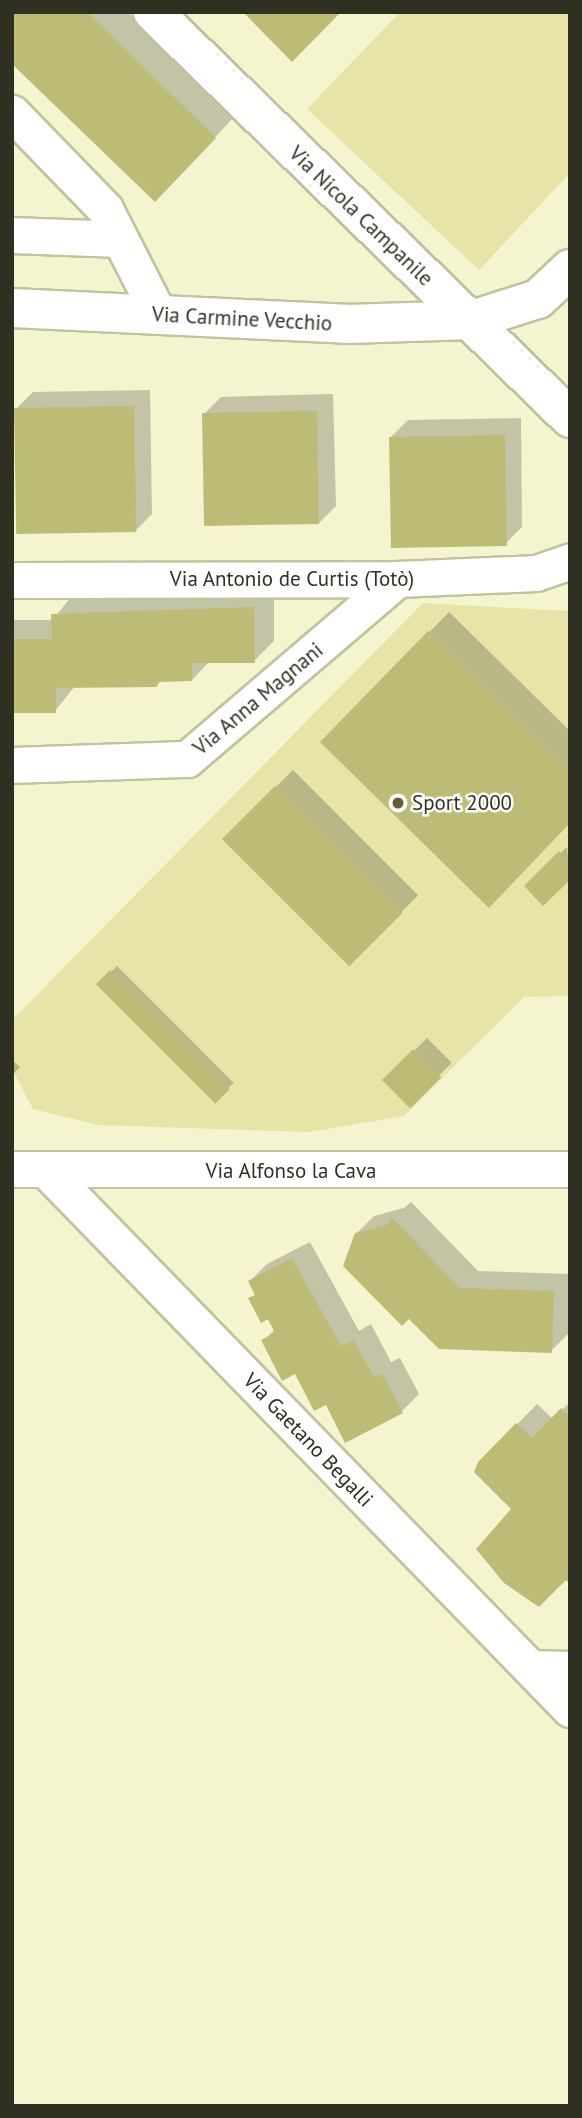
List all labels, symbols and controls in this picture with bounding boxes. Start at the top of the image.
street label: Via Nicola Campanile [284,141,438,291]
street label: Via Carmine Vecchio [151,302,333,336]
street label: Via Antonio de Curtis (Totò) [170,566,414,592]
street label: Via Anna Magnani [188,637,328,761]
place label: Sport 2000 [412,790,512,816]
marker: Sport 2000 [390,795,406,811]
street label: Via Alfonso la Cava [205,1158,377,1184]
street label: Via Gaetano Begalli [238,1368,378,1512]

